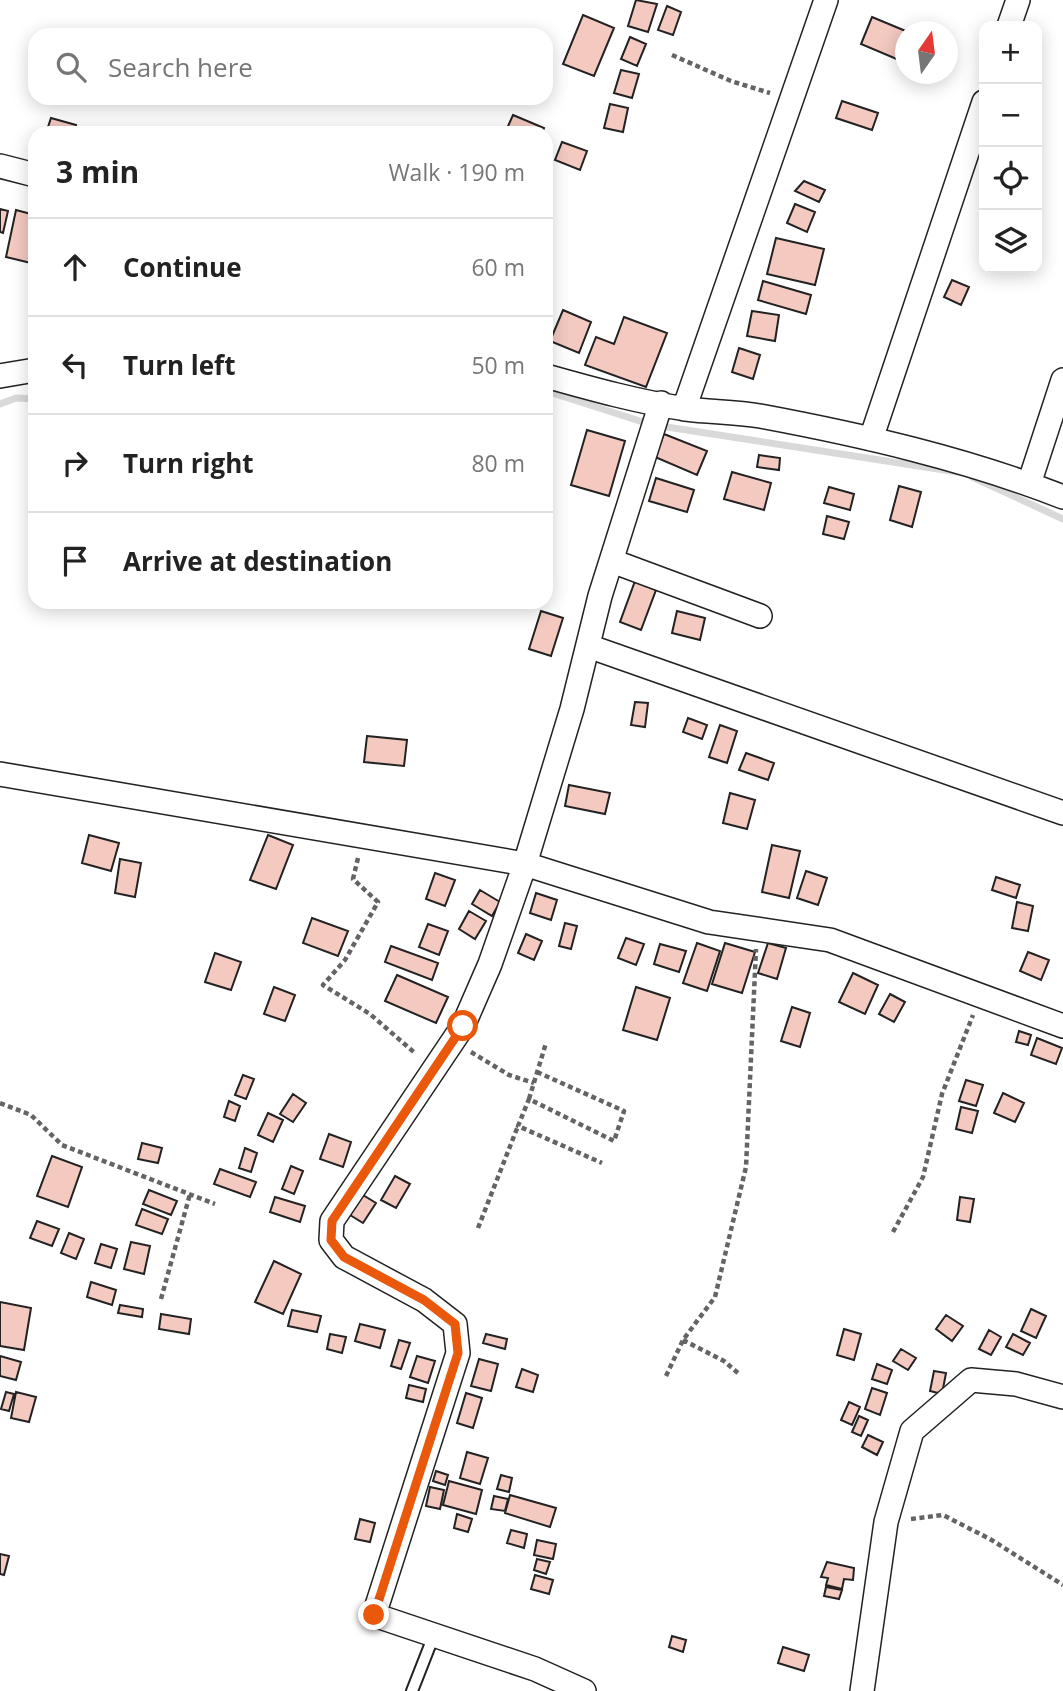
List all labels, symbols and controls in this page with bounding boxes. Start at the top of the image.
north arrow [895,21,958,84]
map controls [979,21,1042,273]
button: + [979,21,1042,84]
search box [28,28,553,105]
icon: search [52,48,90,86]
text: Search here [108,49,253,85]
button: − [979,84,1042,147]
button: locate [979,147,1042,210]
text: 3 min [56,151,139,192]
text: Walk · 190 m [388,156,525,188]
button: layers [979,210,1042,273]
icon: ahead [56,248,94,286]
text: Continue [123,249,242,285]
text: 60 m [471,251,525,283]
icon: left [56,346,94,384]
text: Turn left [123,347,235,383]
text: 50 m [471,349,525,381]
icon: right [56,444,94,482]
text: Turn right [123,445,254,481]
text: 80 m [471,447,525,479]
icon: arrive [56,542,94,580]
text: Arrive at destination [123,543,392,579]
route start [447,1010,478,1041]
route end [358,1599,389,1630]

